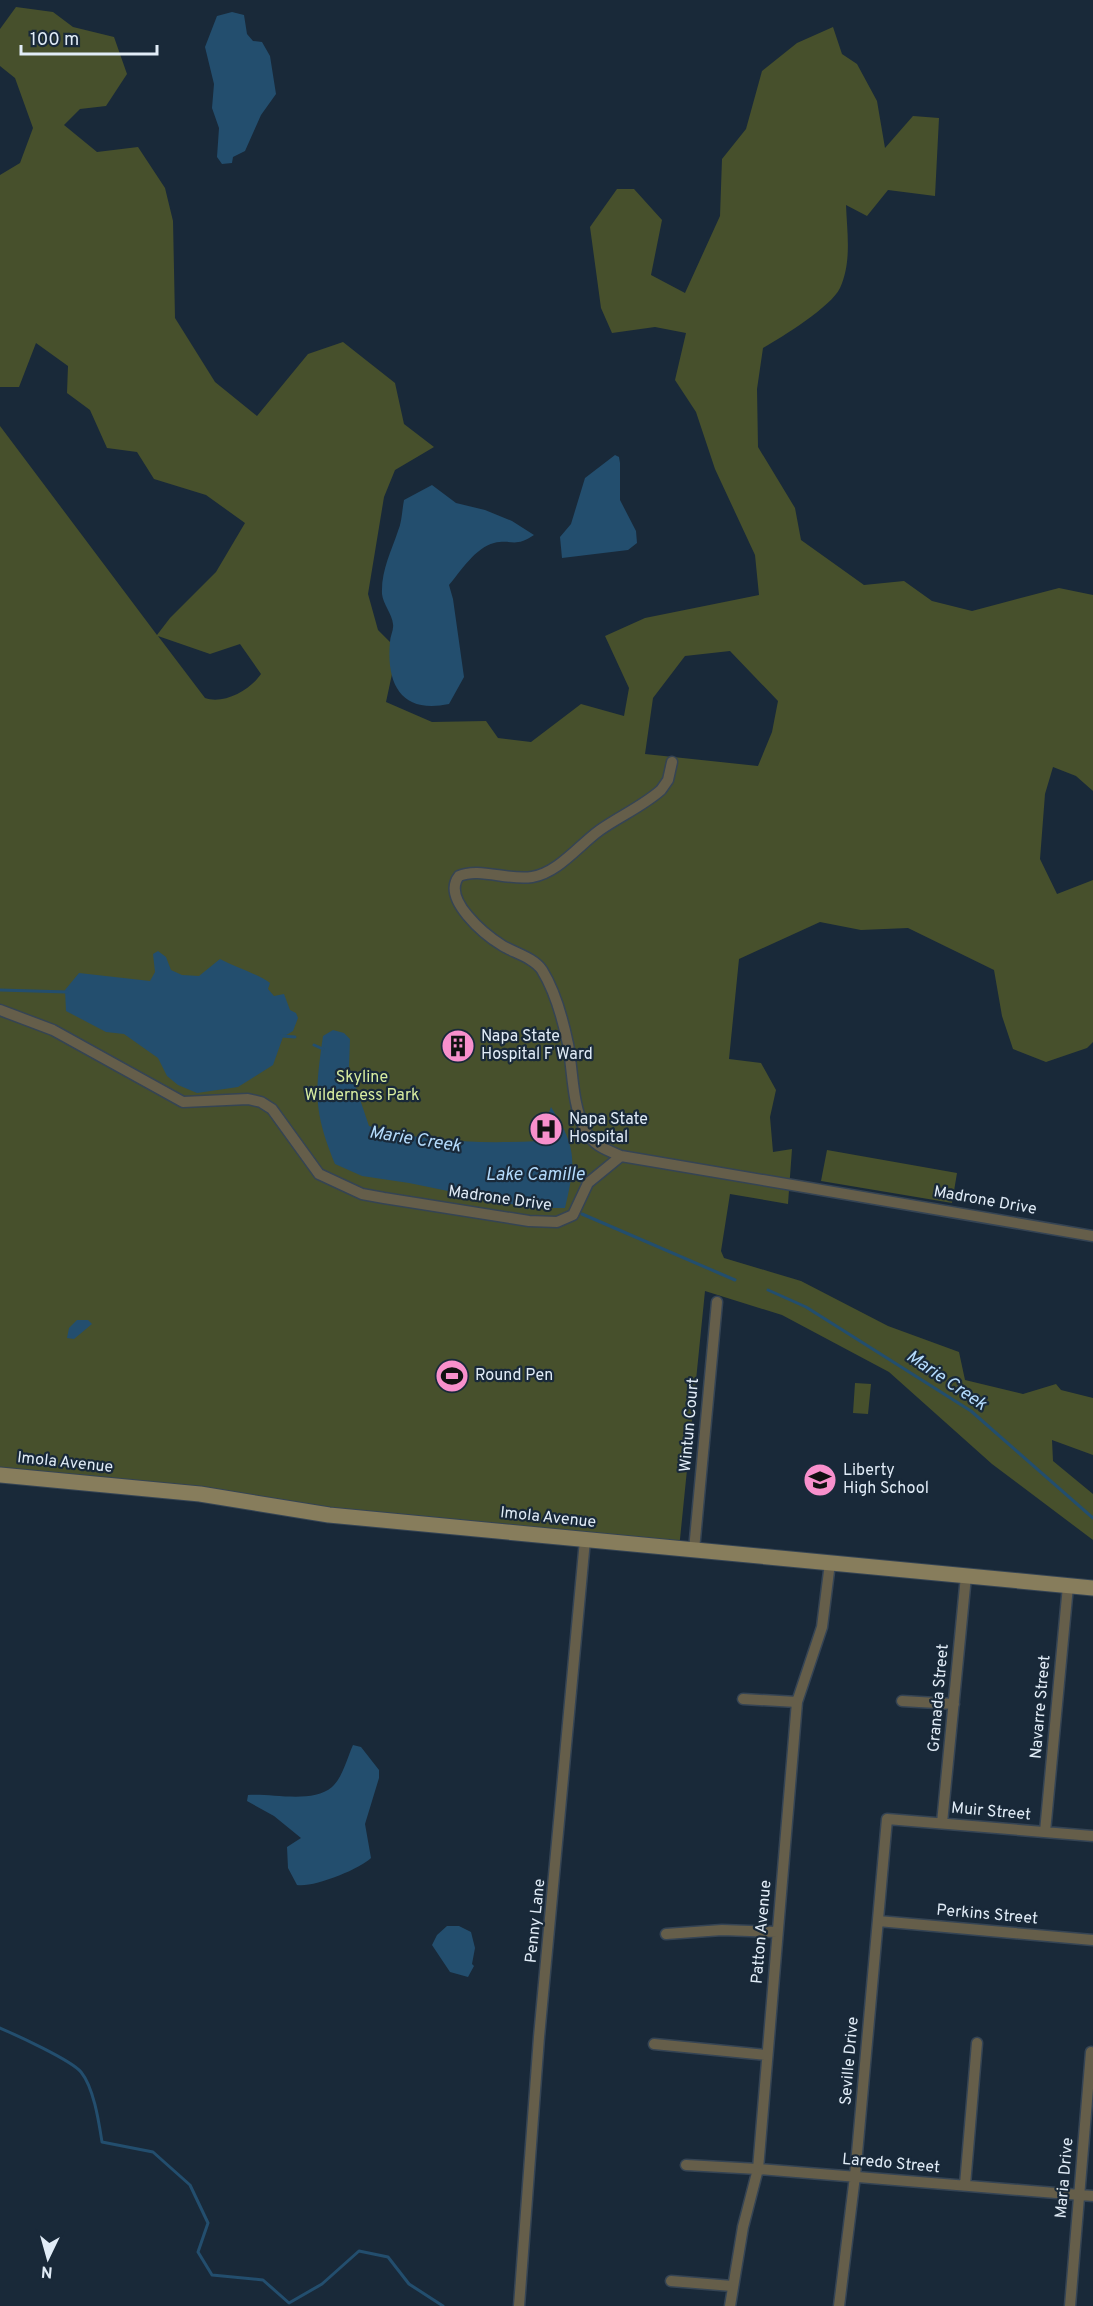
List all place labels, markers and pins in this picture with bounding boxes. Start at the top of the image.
place label: Napa State Hospital F Ward [481,1027,593,1065]
building icon: Napa State Hospital F Ward [440,1028,476,1064]
place label: Napa State Hospital [569,1110,648,1148]
hospital icon: Napa State Hospital [528,1111,564,1147]
sports icon: Round Pen [434,1358,470,1394]
place label: Round Pen [475,1366,553,1386]
place label: Liberty High School [843,1461,929,1499]
school or university icon: Liberty High School [802,1462,838,1498]

